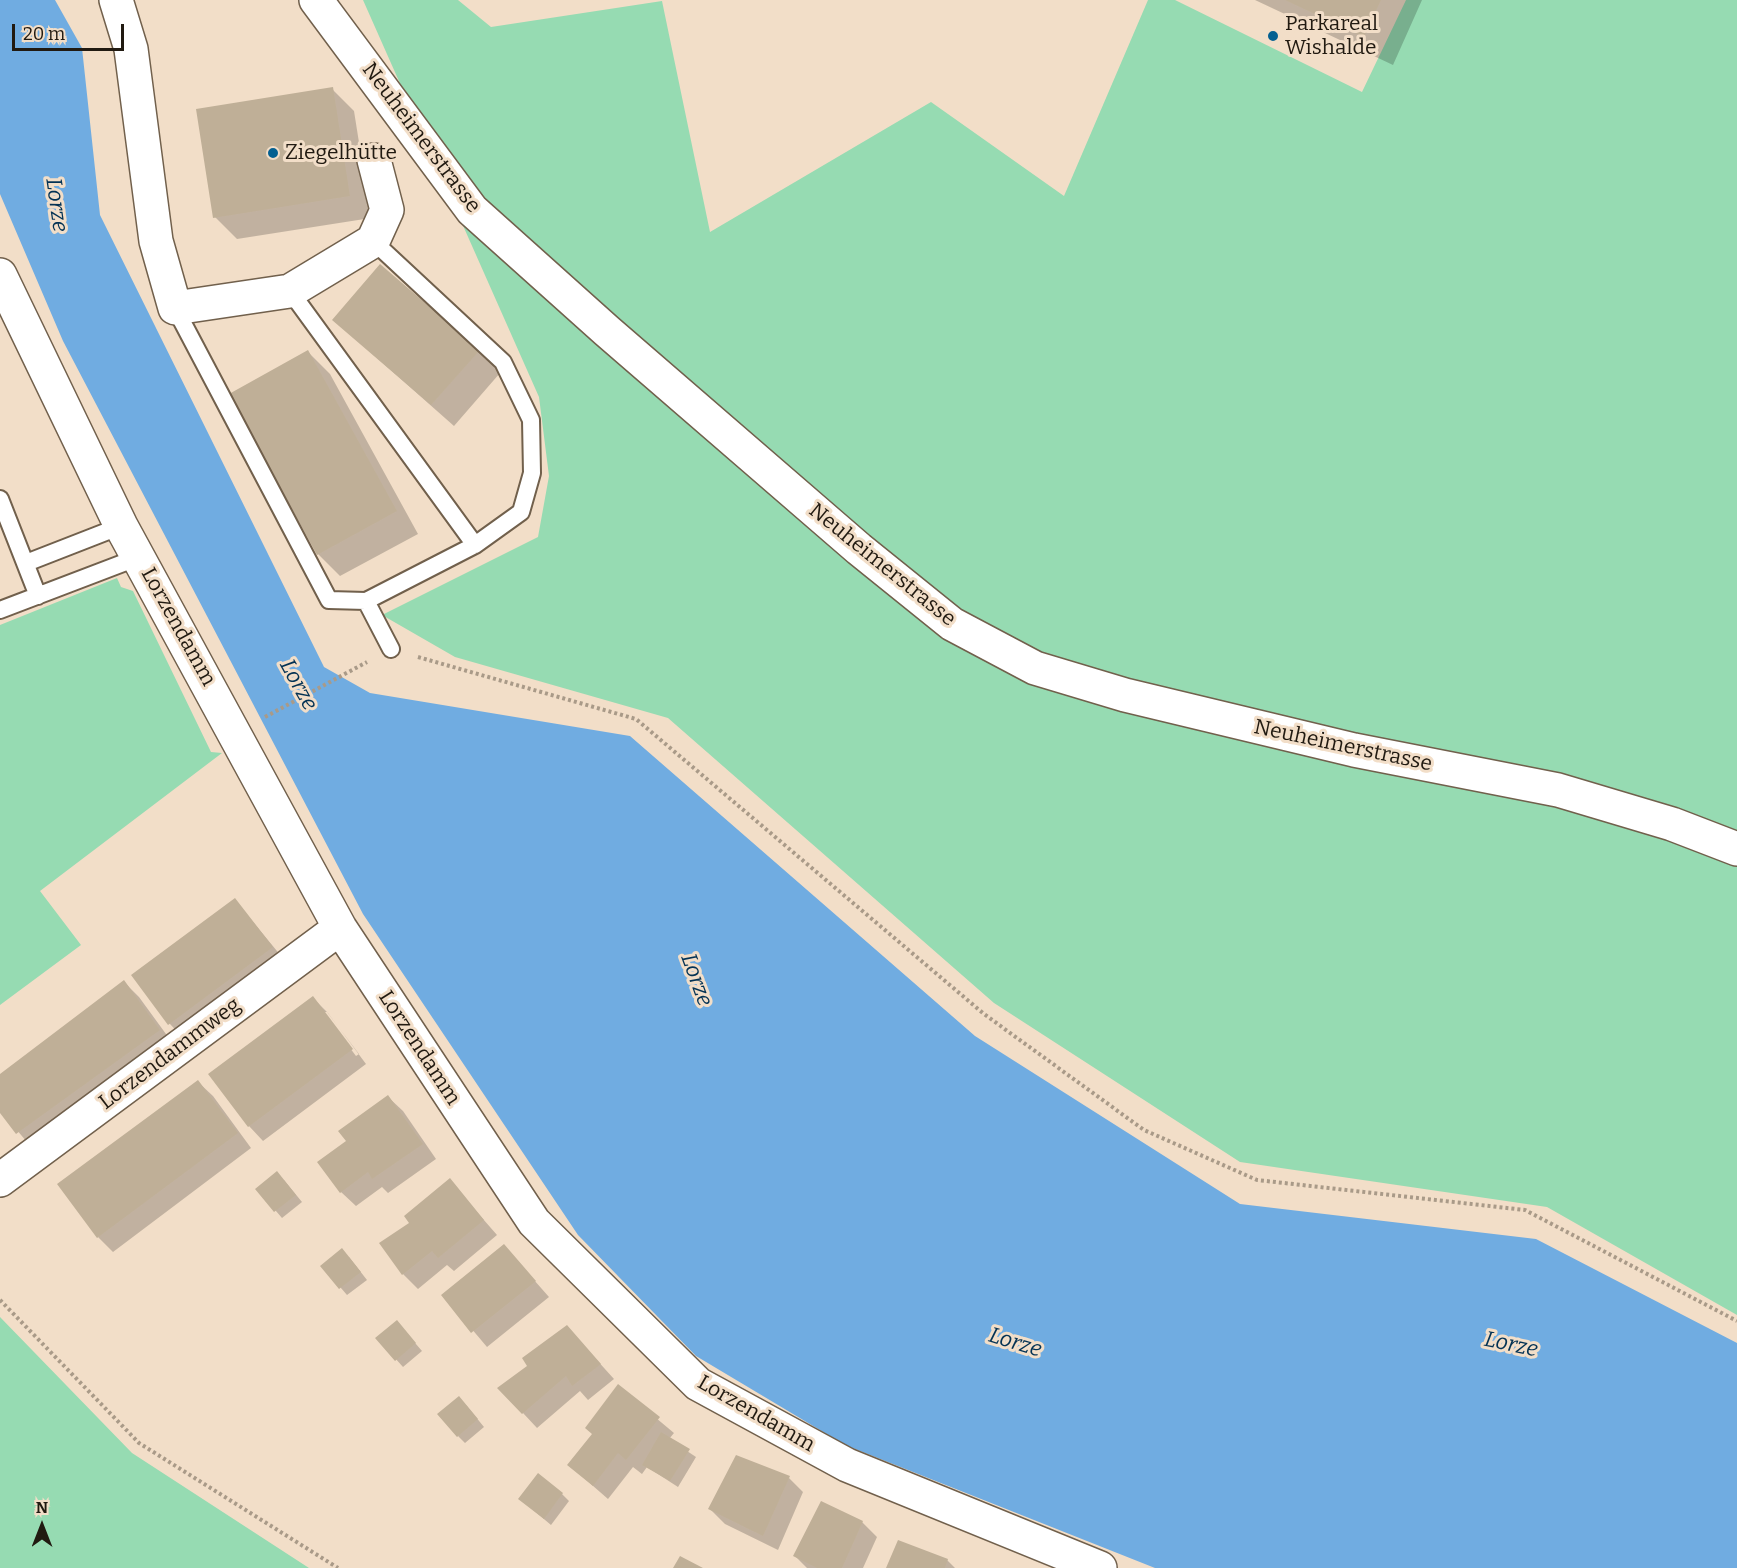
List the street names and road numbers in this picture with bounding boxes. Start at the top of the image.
street label: Neuheimerstrasse [356,58,486,218]
street label: Neuheimerstrasse [804,498,960,632]
street label: Lorzendamm [135,563,221,691]
street label: Neuheimerstrasse [1252,715,1434,777]
street label: Lorzendamm [373,986,465,1110]
street label: Lorzendammweg [94,993,246,1115]
street label: Lorzendamm [693,1370,819,1458]

